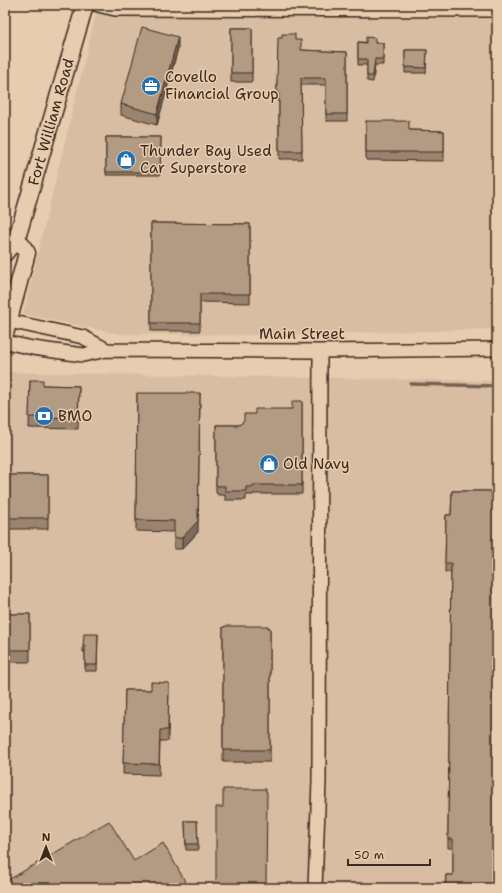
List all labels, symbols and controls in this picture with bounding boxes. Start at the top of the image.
street label: Fort William Road [23,56,79,188]
place label: Covello Financial Group [165,67,279,104]
office icon: Covello Financial Group [140,75,162,97]
place label: Thunder Bay Used Car Superstore [140,141,272,178]
shop icon: Thunder Bay Used Car Superstore [115,149,137,171]
street label: Main Street [259,324,345,344]
bank icon: BMO [33,405,55,427]
place label: BMO [58,406,92,426]
shop icon: Old Navy [258,453,280,475]
place label: Old Navy [283,454,350,474]
north arrow [26,827,66,867]
text: N [42,830,51,845]
scale bar [348,841,430,867]
text: 50 m [354,847,384,863]

